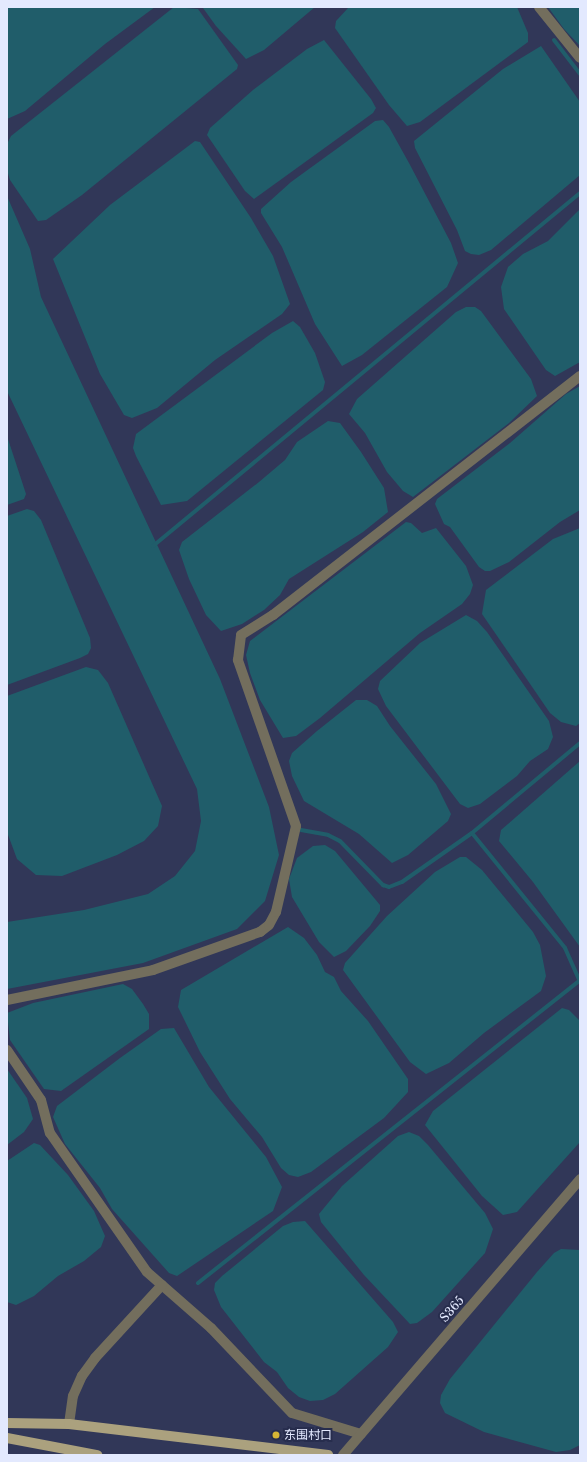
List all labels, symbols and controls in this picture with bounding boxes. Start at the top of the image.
street label: S365 [437,1293,467,1325]
place label: 东围村口 [284,1428,332,1442]
marker: 东围村口 [271,1430,281,1440]

